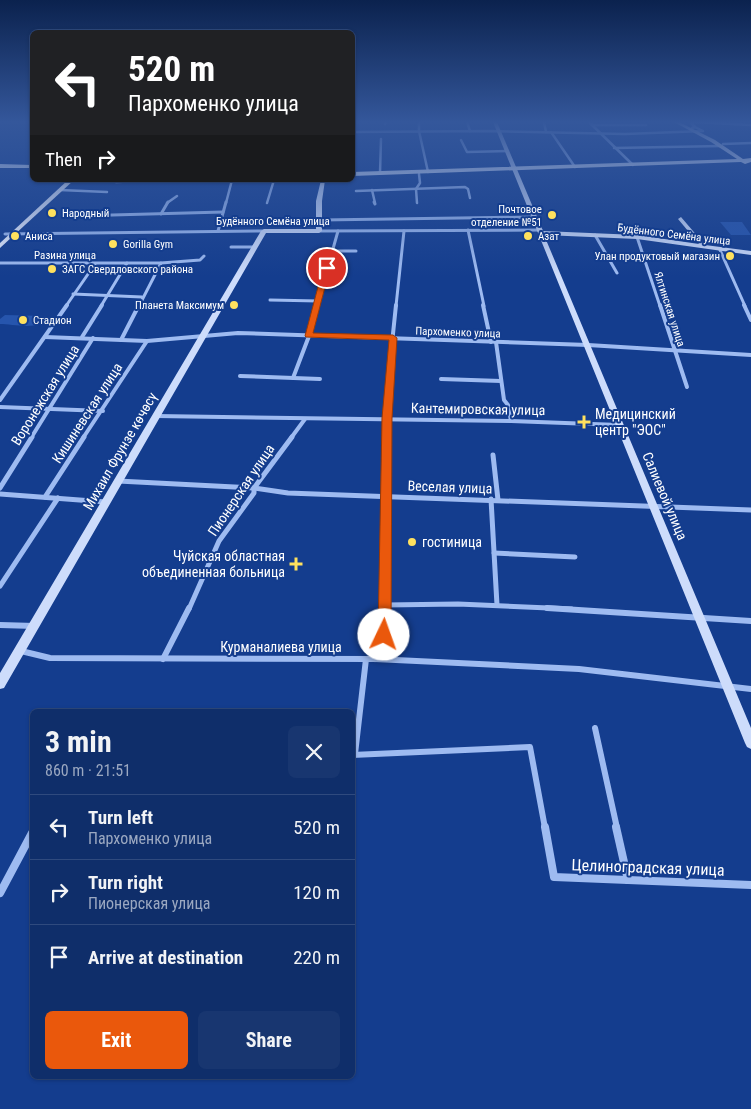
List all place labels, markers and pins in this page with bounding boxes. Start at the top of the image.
place label: Почтовое отделение №51 [471,203,542,229]
marker: Народный [46,207,58,219]
place label: Народный [62,207,109,220]
marker: Почтовое отделение №51 [546,209,558,221]
marker: Аниса [9,230,21,242]
place label: Аниса [25,230,53,243]
marker: Азат [522,230,534,242]
place label: Азат [538,230,559,243]
marker: Gorilla Gym [107,238,119,250]
place label: Gorilla Gym [123,238,173,251]
pin [306,247,348,289]
place label: Улан продуктовый магазин [594,250,720,263]
marker: Улан продуктовый магазин [724,250,736,262]
marker: ЗАГС Свердловского района [46,263,58,275]
place label: ЗАГС Свердловского района [62,263,193,276]
place label: Планета Максимум [135,299,224,312]
marker: Планета Максимум [228,299,240,311]
marker: Стадион [17,314,29,326]
place label: Стадион [33,314,72,327]
place label: Медицинский центр "ЭОС" [595,406,676,438]
marker: Медицинский центр "ЭОС" [577,415,591,429]
place label: гостиница [422,534,482,550]
marker: гостиница [406,536,418,548]
place label: Чуйская областная объединенная больница [142,548,285,580]
marker: Чуйская областная объединенная больница [289,557,303,571]

